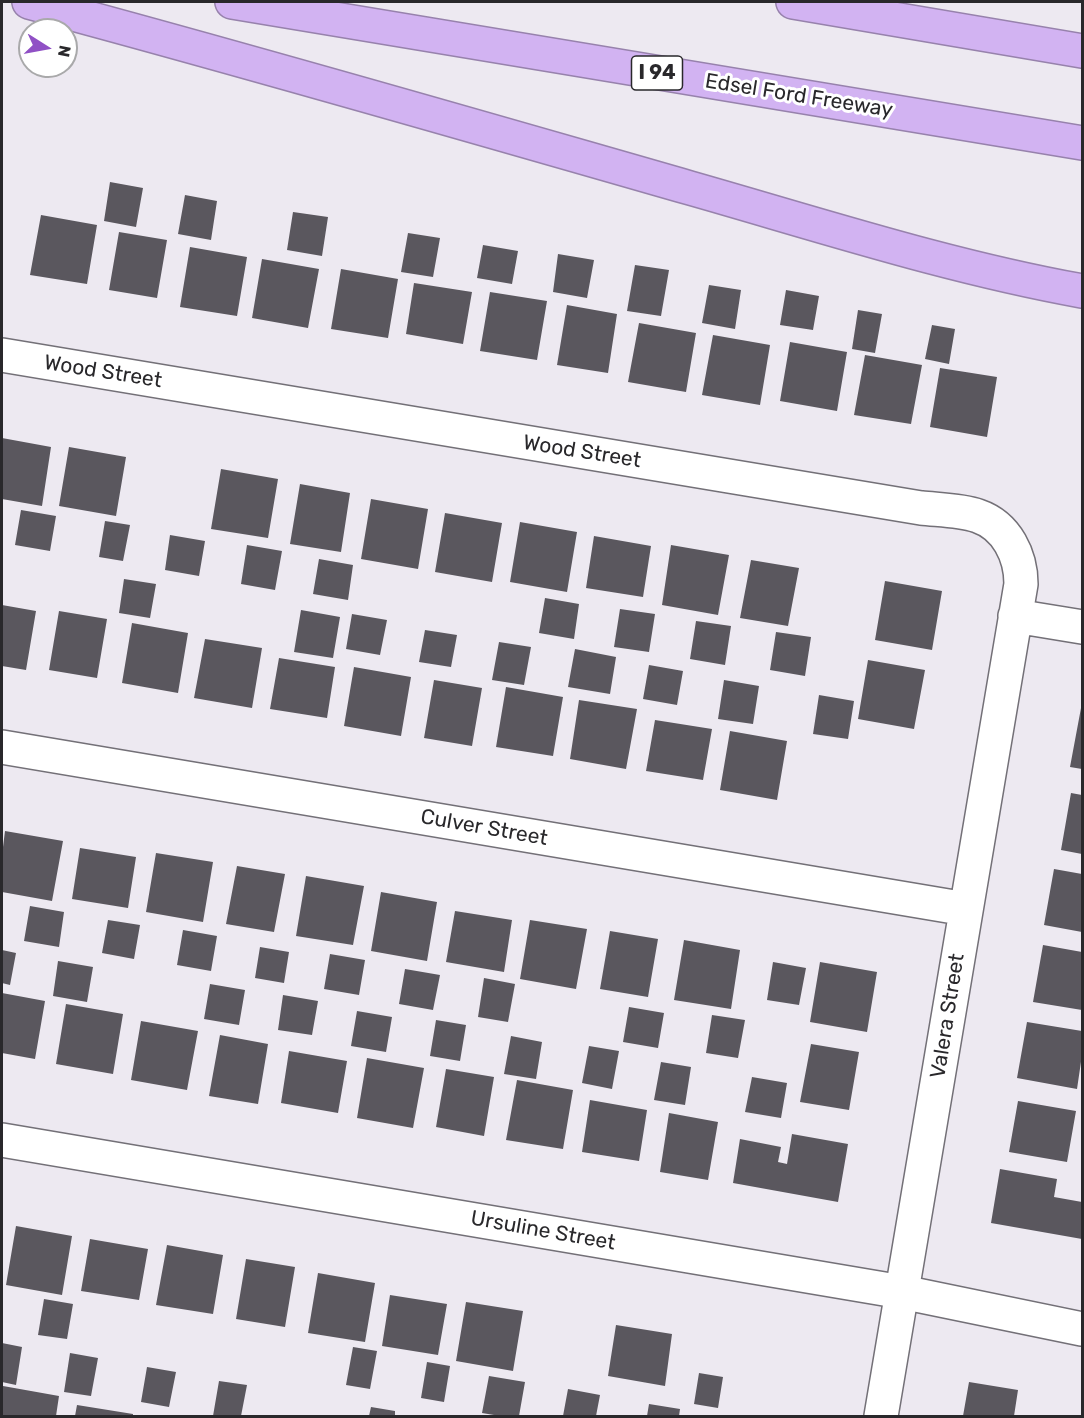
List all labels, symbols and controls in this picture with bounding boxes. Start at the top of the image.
north arrow [18,18,78,78]
text: N [54,44,75,59]
road number: I 94 [632,56,682,90]
street label: Edsel Ford Freeway [703,69,895,123]
street label: Wood Street [42,350,164,394]
street label: Wood Street [521,430,643,474]
street label: Culver Street [419,804,549,852]
street label: Valera Street [926,952,970,1080]
street label: Ursuline Street [469,1206,617,1256]

